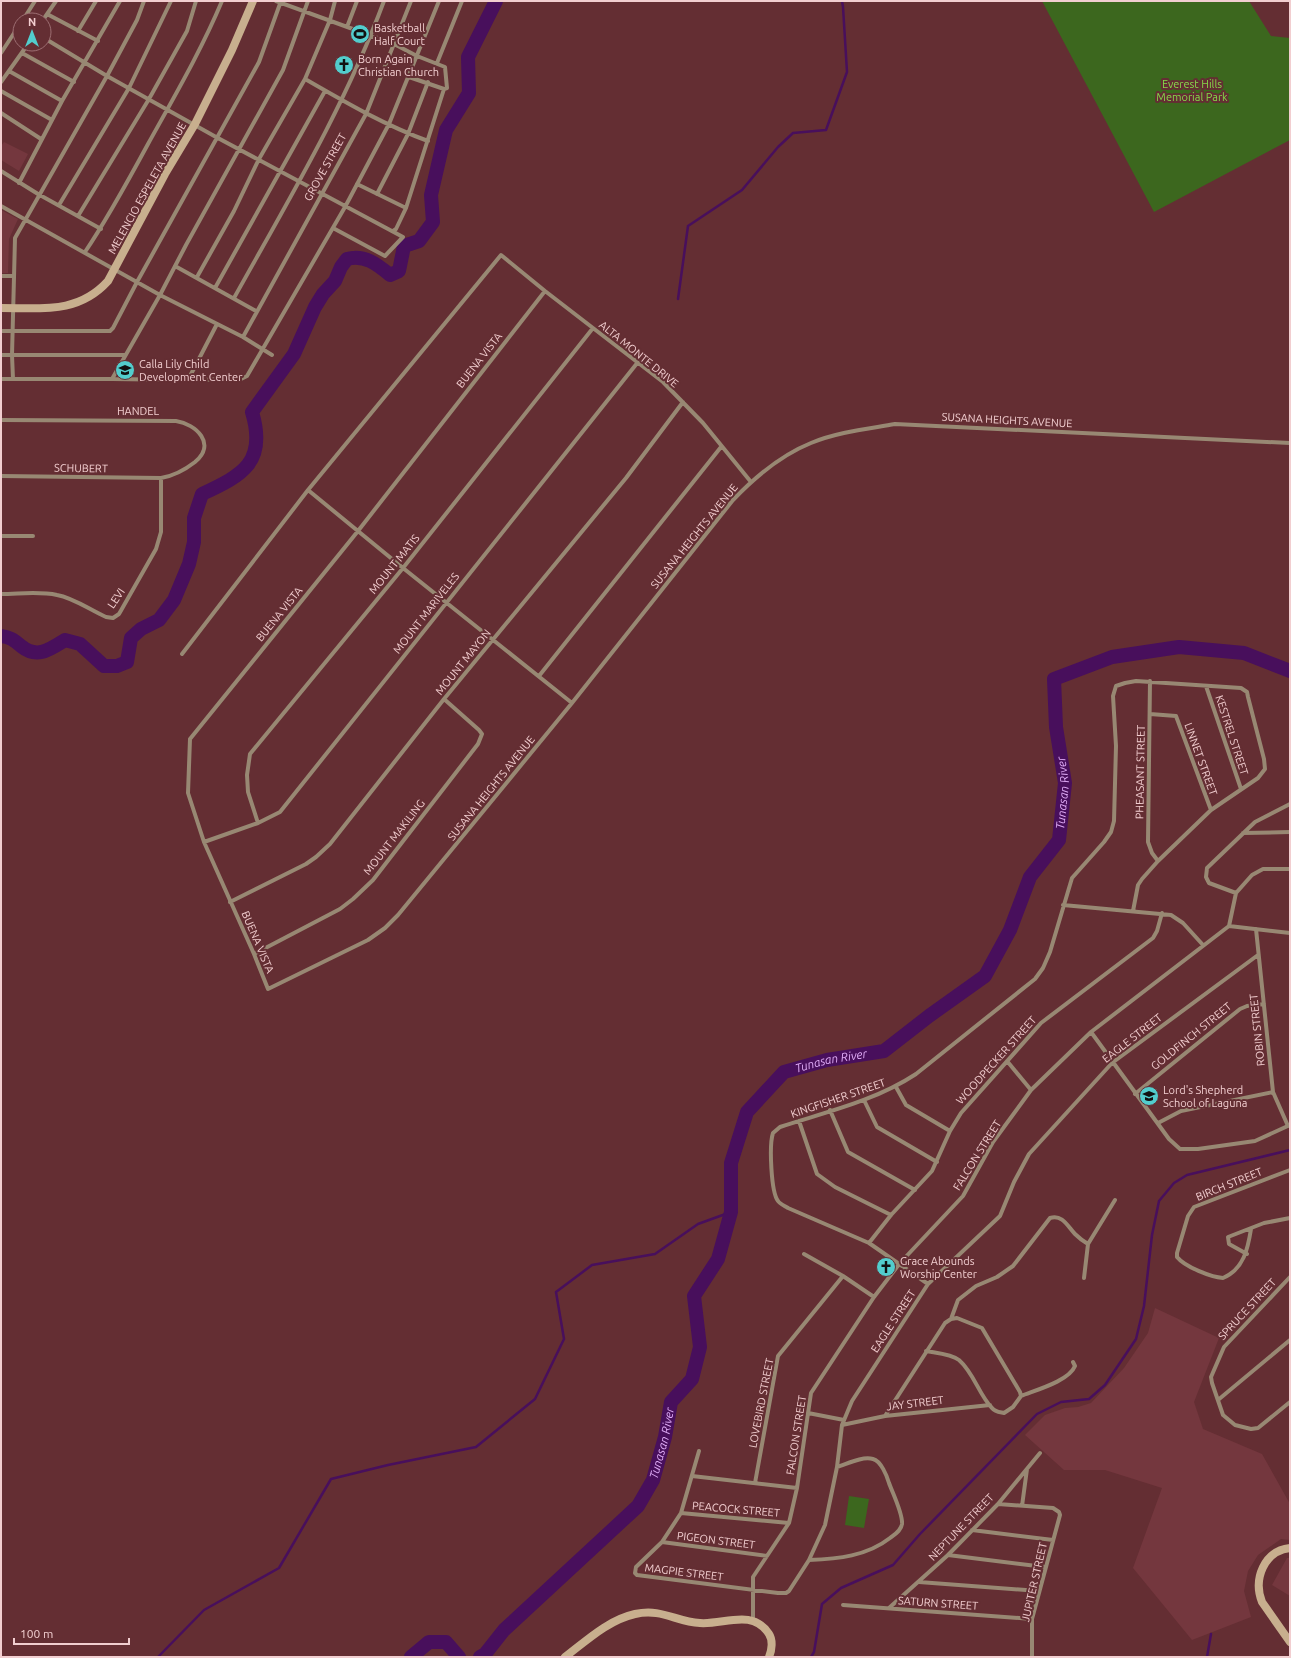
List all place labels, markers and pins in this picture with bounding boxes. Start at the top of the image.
place label: Basketball Half Court [374,22,426,47]
sports icon: Basketball Half Court [349,23,371,45]
place label: Born Again Christian Church [358,53,439,78]
church icon: Born Again Christian Church [333,54,355,76]
place label: Calla Lily Child Development Center [139,358,243,383]
school or university icon: Calla Lily Child Development Center [114,359,136,381]
place label: Lord's Shepherd School of Laguna [1163,1084,1247,1109]
school or university icon: Lord's Shepherd School of Laguna [1138,1085,1160,1107]
place label: Grace Abounds Worship Center [900,1255,978,1280]
church icon: Grace Abounds Worship Center [875,1256,897,1278]

